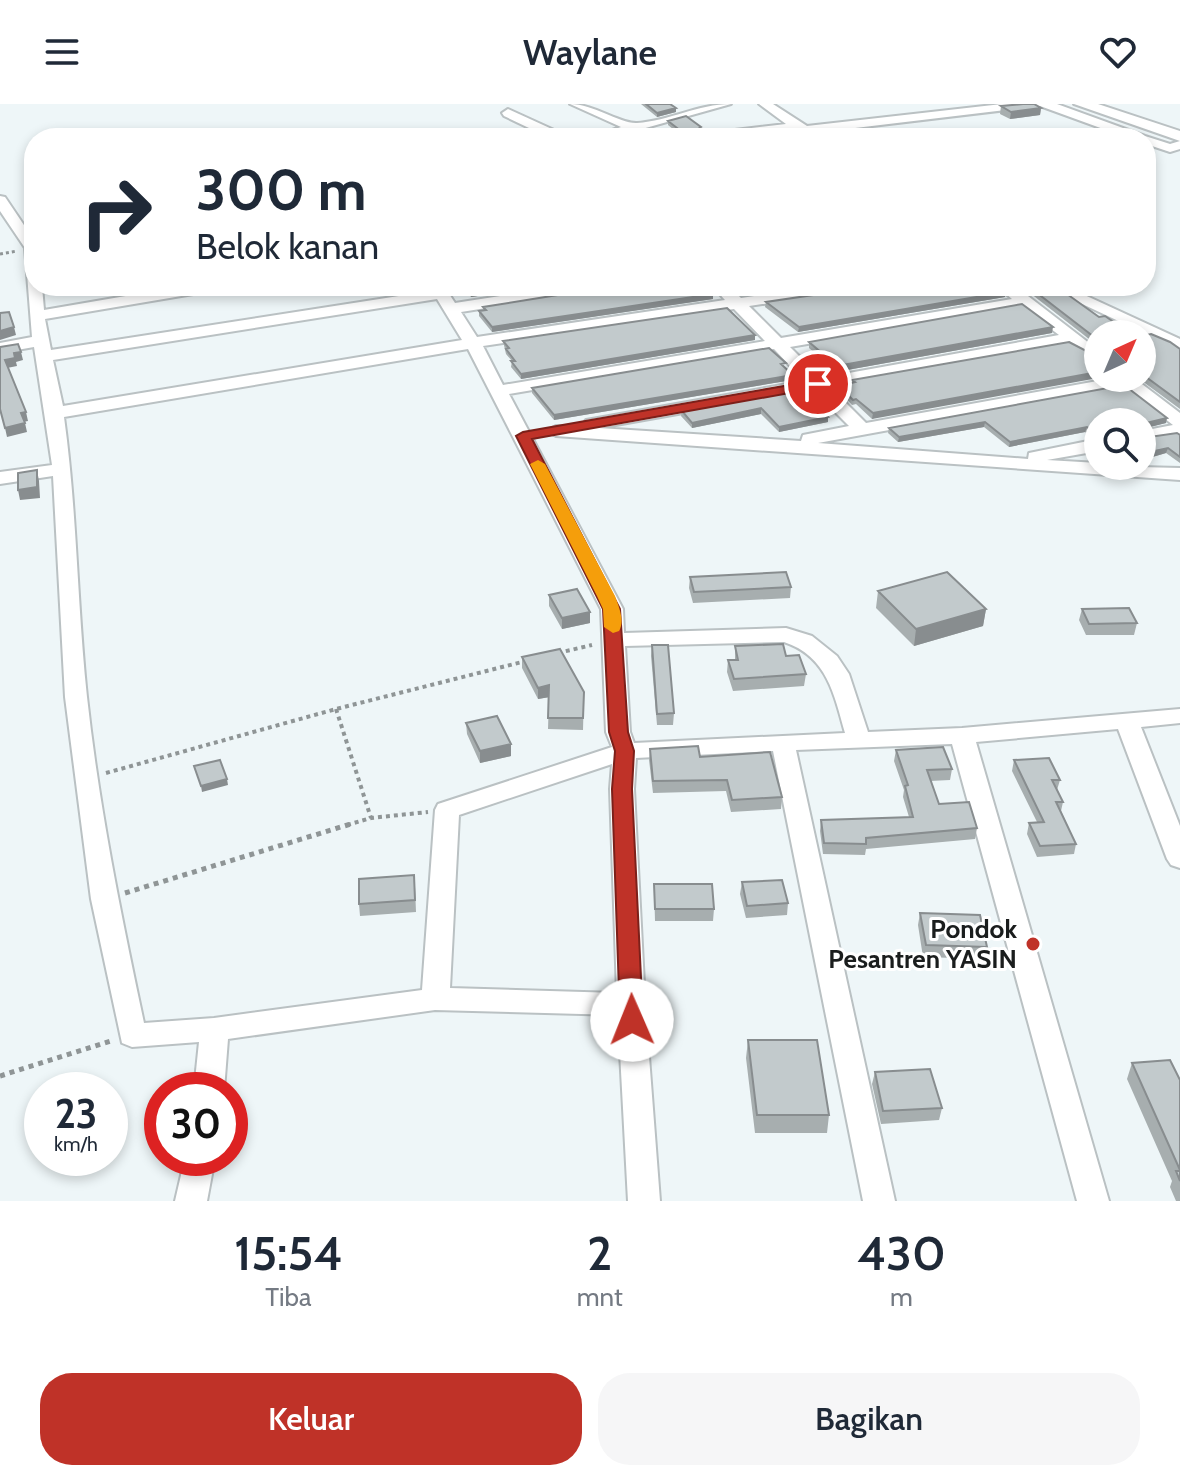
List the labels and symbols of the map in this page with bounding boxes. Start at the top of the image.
north arrow [1084,320,1156,392]
pin [784,350,852,418]
place label: Pondok Pesantren YASIN [828,913,1017,975]
marker: Pondok Pesantren YASIN [1024,935,1042,953]
position arrow [590,978,674,1062]
speed limit sign: 30 [144,1072,248,1176]

